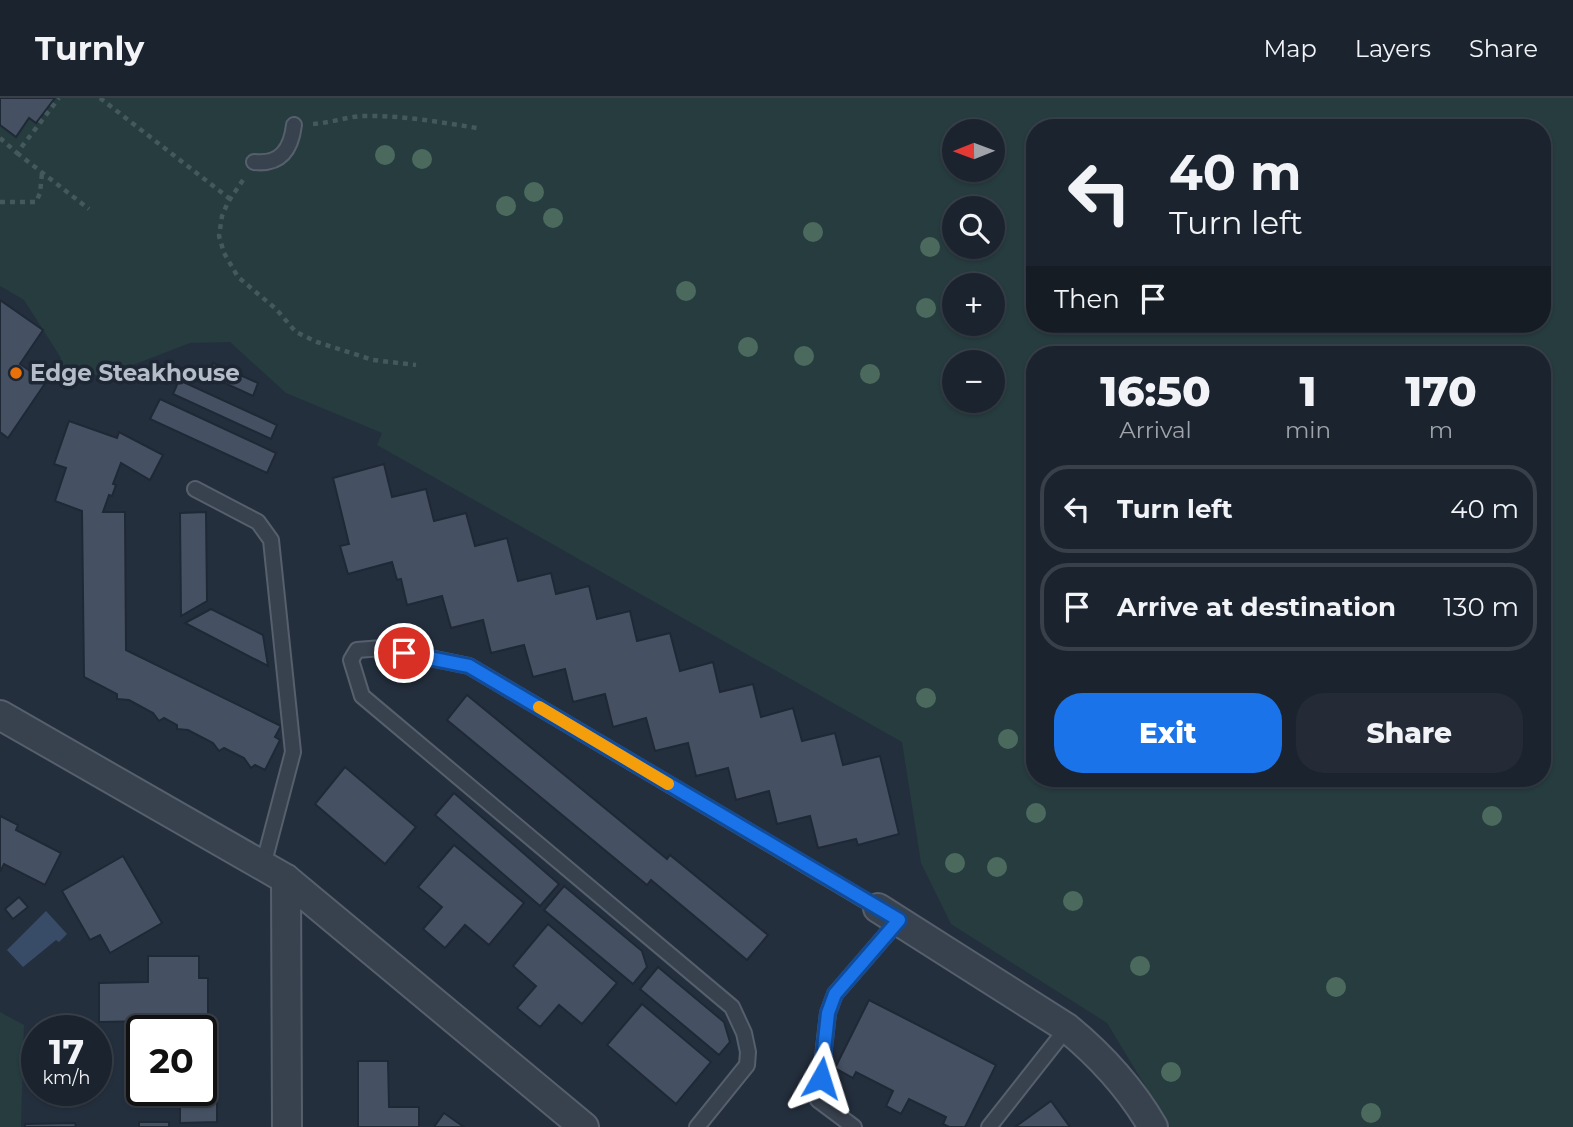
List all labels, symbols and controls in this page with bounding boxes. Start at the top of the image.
text: Turnly [35,28,144,68]
text: Map [1263,34,1317,63]
text: Layers [1355,34,1431,63]
text: Share [1469,34,1538,63]
north arrow [942,119,1004,182]
map controls [942,119,1005,413]
text: 40 m [1169,143,1301,202]
icon: left [1054,147,1145,238]
button: search [942,196,1005,259]
text: Turn left [1169,203,1303,242]
button: + [942,273,1005,336]
icon: arrive [1134,280,1172,318]
text: Then [1054,283,1120,315]
button: − [942,350,1005,413]
place label: Edge Steakhouse [30,359,240,387]
marker: Edge Steakhouse [8,365,24,381]
text: 16:50 [1100,365,1211,417]
text: 1 [1299,365,1316,417]
text: 170 [1405,365,1477,417]
text: Arrival [1119,416,1192,444]
text: min [1285,416,1331,444]
text: m [1429,416,1453,444]
icon: left [1058,490,1096,528]
text: Turn left [1117,493,1233,525]
text: 40 m [1450,493,1519,525]
icon: arrive [1058,588,1096,626]
text: Arrive at destination [1117,591,1396,623]
text: 130 m [1443,591,1519,623]
pin [374,623,434,683]
icon: arrive [385,634,423,672]
button: Exit [1054,693,1282,773]
button: Share [1296,693,1523,773]
speed limit sign: 20 [126,1015,217,1106]
text: 17 [49,1030,84,1073]
position arrow [784,1041,858,1115]
text: km/h [42,1067,91,1089]

